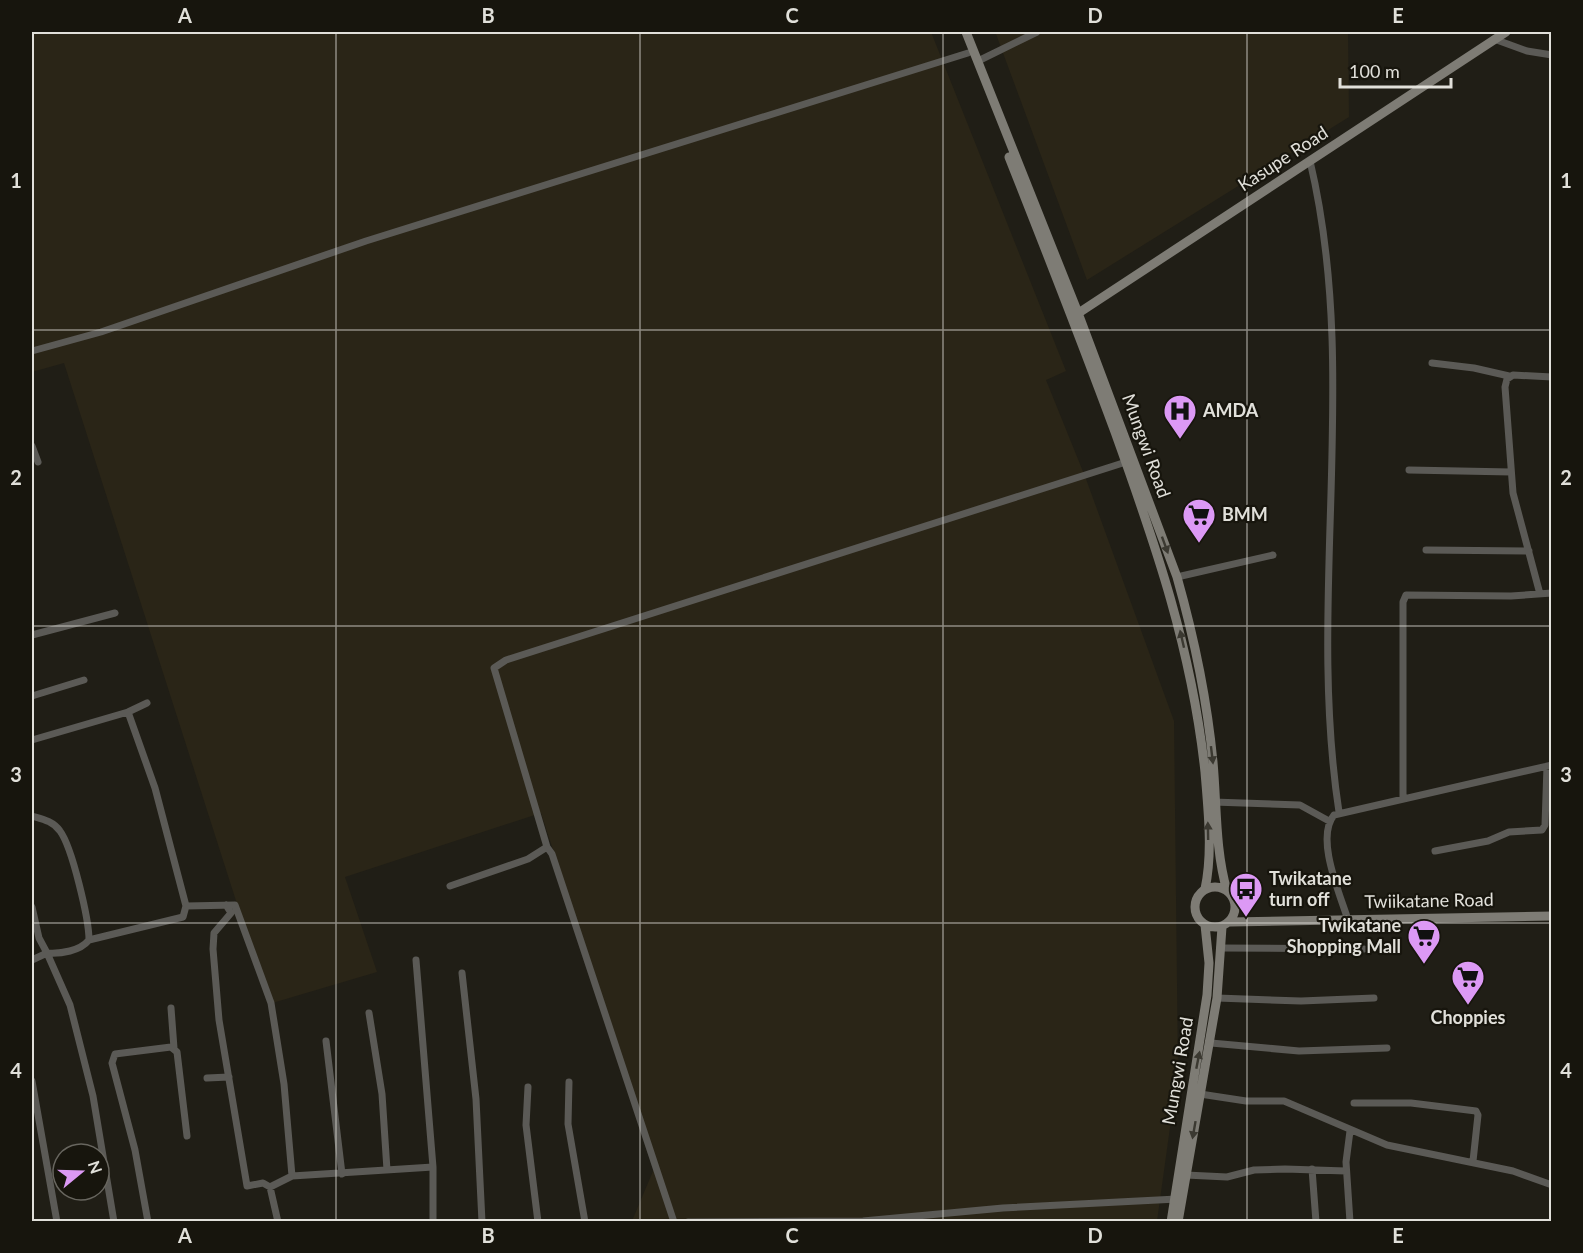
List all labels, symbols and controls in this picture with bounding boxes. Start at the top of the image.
text: A [177,3,192,27]
text: B [481,3,495,27]
text: C [785,3,799,27]
text: D [1087,3,1103,27]
text: E [1392,3,1404,27]
scale bar [1340,51,1451,89]
text: 100 m [1349,60,1400,82]
street label: Kasupe Road [1233,121,1332,195]
text: 1 [10,168,22,192]
text: 1 [1560,168,1572,192]
street label: Mungwi Road [1118,391,1176,501]
hospital icon: AMDA [1162,393,1198,440]
place label: AMDA [1202,399,1259,421]
text: 2 [10,465,22,489]
text: 2 [1560,465,1572,489]
supermarket icon: BMM [1181,497,1217,544]
place label: BMM [1222,503,1268,525]
one-way arrow [1161,536,1170,554]
one-way arrow [1177,629,1187,648]
one-way arrow [1207,745,1217,764]
text: 3 [10,762,22,786]
text: 3 [1560,762,1572,786]
one-way arrow [1203,822,1213,841]
place label: Twikatane turn off [1269,867,1352,910]
bus stop icon: Twikatane turn off [1228,871,1264,918]
street label: Twiikatane Road [1364,888,1494,912]
place label: Twikatane Shopping Mall [1287,914,1401,957]
supermarket icon: Twikatane Shopping Mall [1406,918,1442,965]
supermarket icon: Choppies [1450,959,1486,1006]
place label: Choppies [1431,1006,1506,1028]
street label: Mungwi Road [1157,1015,1197,1126]
one-way arrow [1194,1050,1203,1069]
text: 4 [10,1058,22,1082]
text: 4 [1560,1058,1572,1082]
one-way arrow [1189,1121,1198,1140]
north arrow [51,1142,111,1202]
text: N [85,1158,107,1176]
text: A [177,1223,192,1247]
text: B [481,1223,495,1247]
text: C [785,1223,799,1247]
text: D [1087,1223,1103,1247]
text: E [1392,1223,1404,1247]

